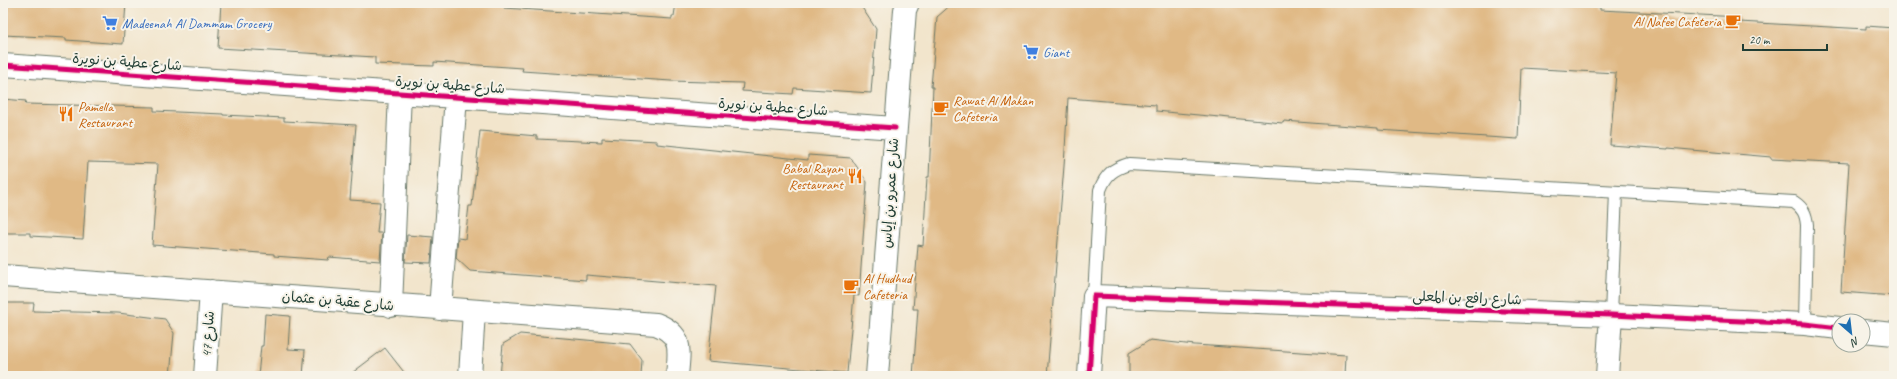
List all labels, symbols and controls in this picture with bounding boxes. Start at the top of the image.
cafe icon: Al Nafee Cafeteria [1724,12,1742,30]
place label: Al Nafee Cafeteria [1633,13,1722,30]
supermarket icon: Madeenah Al Dammam Grocery [101,14,119,32]
place label: Madeenah Al Dammam Grocery [122,15,273,32]
scale bar [1743,26,1827,52]
text: 20 m [1749,32,1771,48]
supermarket icon: Giant [1022,43,1040,61]
place label: Giant [1043,44,1070,61]
street label: شارع عطية بن نويرة [72,50,182,75]
street label: شارع عطية بن نويرة [395,73,505,98]
place label: Rawat Al Makan Cafeteria [953,92,1034,125]
street label: شارع عطية بن نويرة [718,95,828,120]
place label: Pamella Restaurant [78,98,134,131]
cafe icon: Rawat Al Makan Cafeteria [932,99,950,117]
restaurant icon: Pamella Restaurant [57,105,75,123]
street label: شارع عمرو بن إياس [878,137,903,249]
place label: Babal Rayan Restaurant [782,160,844,193]
restaurant icon: Babal Rayan Restaurant [846,167,864,185]
place label: Al Hudhud Cafeteria [863,270,914,303]
cafe icon: Al Hudhud Cafeteria [842,277,860,295]
street label: شارع عقبة بن عثمان [281,288,395,315]
street label: شارع رافع بن المعلى [1412,288,1522,310]
street label: شارع 47 [198,310,219,358]
north arrow [1831,313,1871,353]
text: N [1847,334,1862,351]

